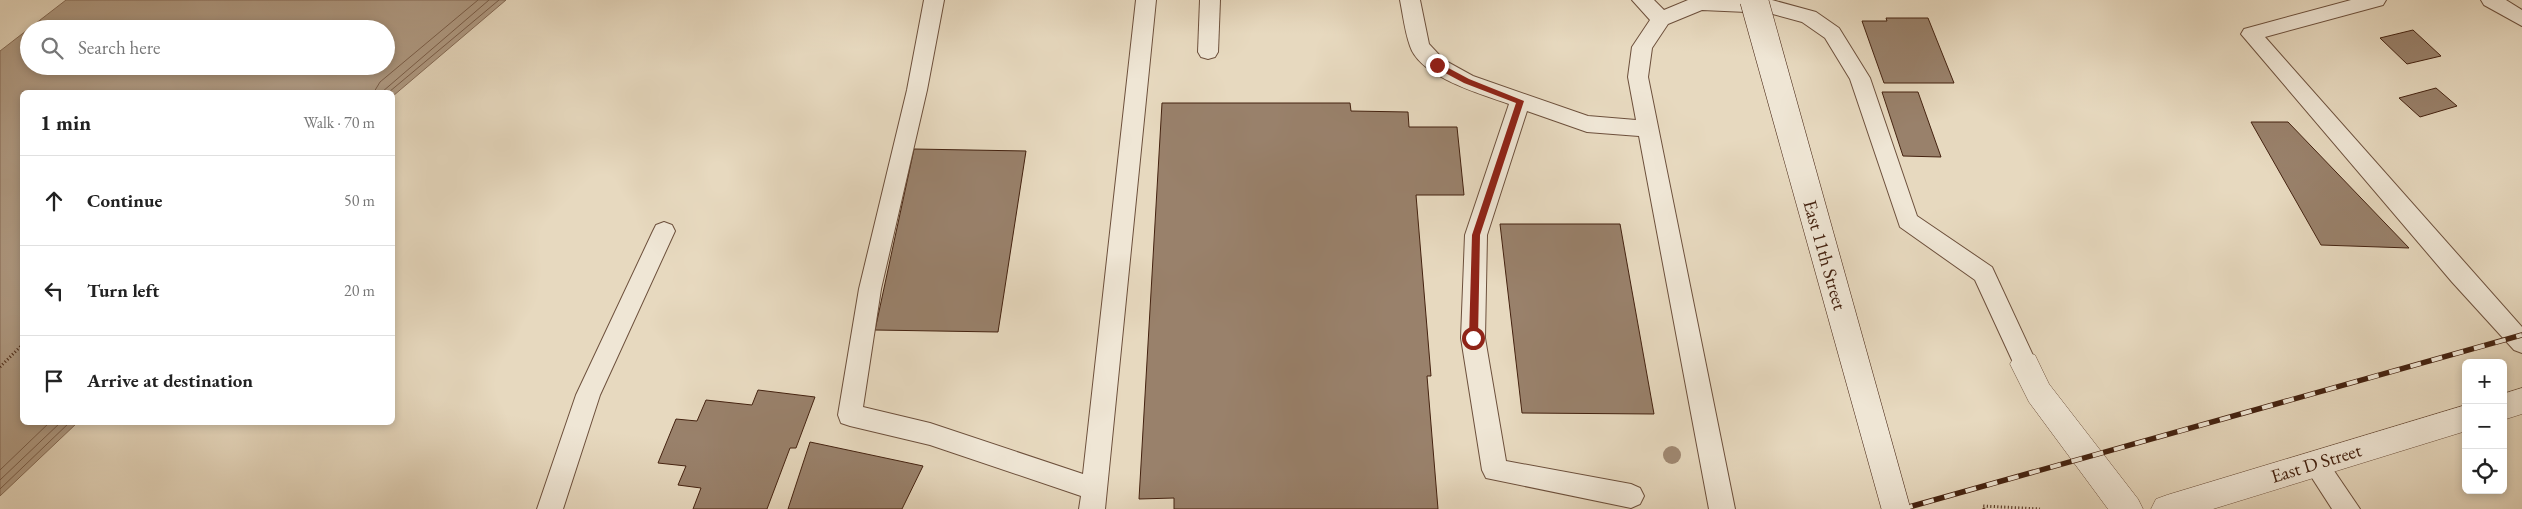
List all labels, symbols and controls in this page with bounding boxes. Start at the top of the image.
search box [20,20,395,75]
icon: search [38,34,66,62]
text: Search here [78,35,160,60]
route end [1426,54,1449,77]
text: 1 min [40,109,91,136]
text: Walk · 70 m [304,112,375,133]
icon: ahead [40,187,68,215]
text: Continue [87,188,162,213]
text: 50 m [344,190,375,211]
street label: East 11th Street [1797,197,1853,313]
icon: left [40,277,68,305]
text: Turn left [87,278,159,303]
text: 20 m [344,280,375,301]
route start [1462,327,1485,350]
map controls [2462,359,2507,494]
button: + [2462,359,2507,404]
icon: arrive [40,367,68,395]
text: Arrive at destination [87,368,253,393]
button: − [2462,404,2507,449]
street label: East D Street [2268,437,2364,489]
button: locate [2462,449,2507,494]

